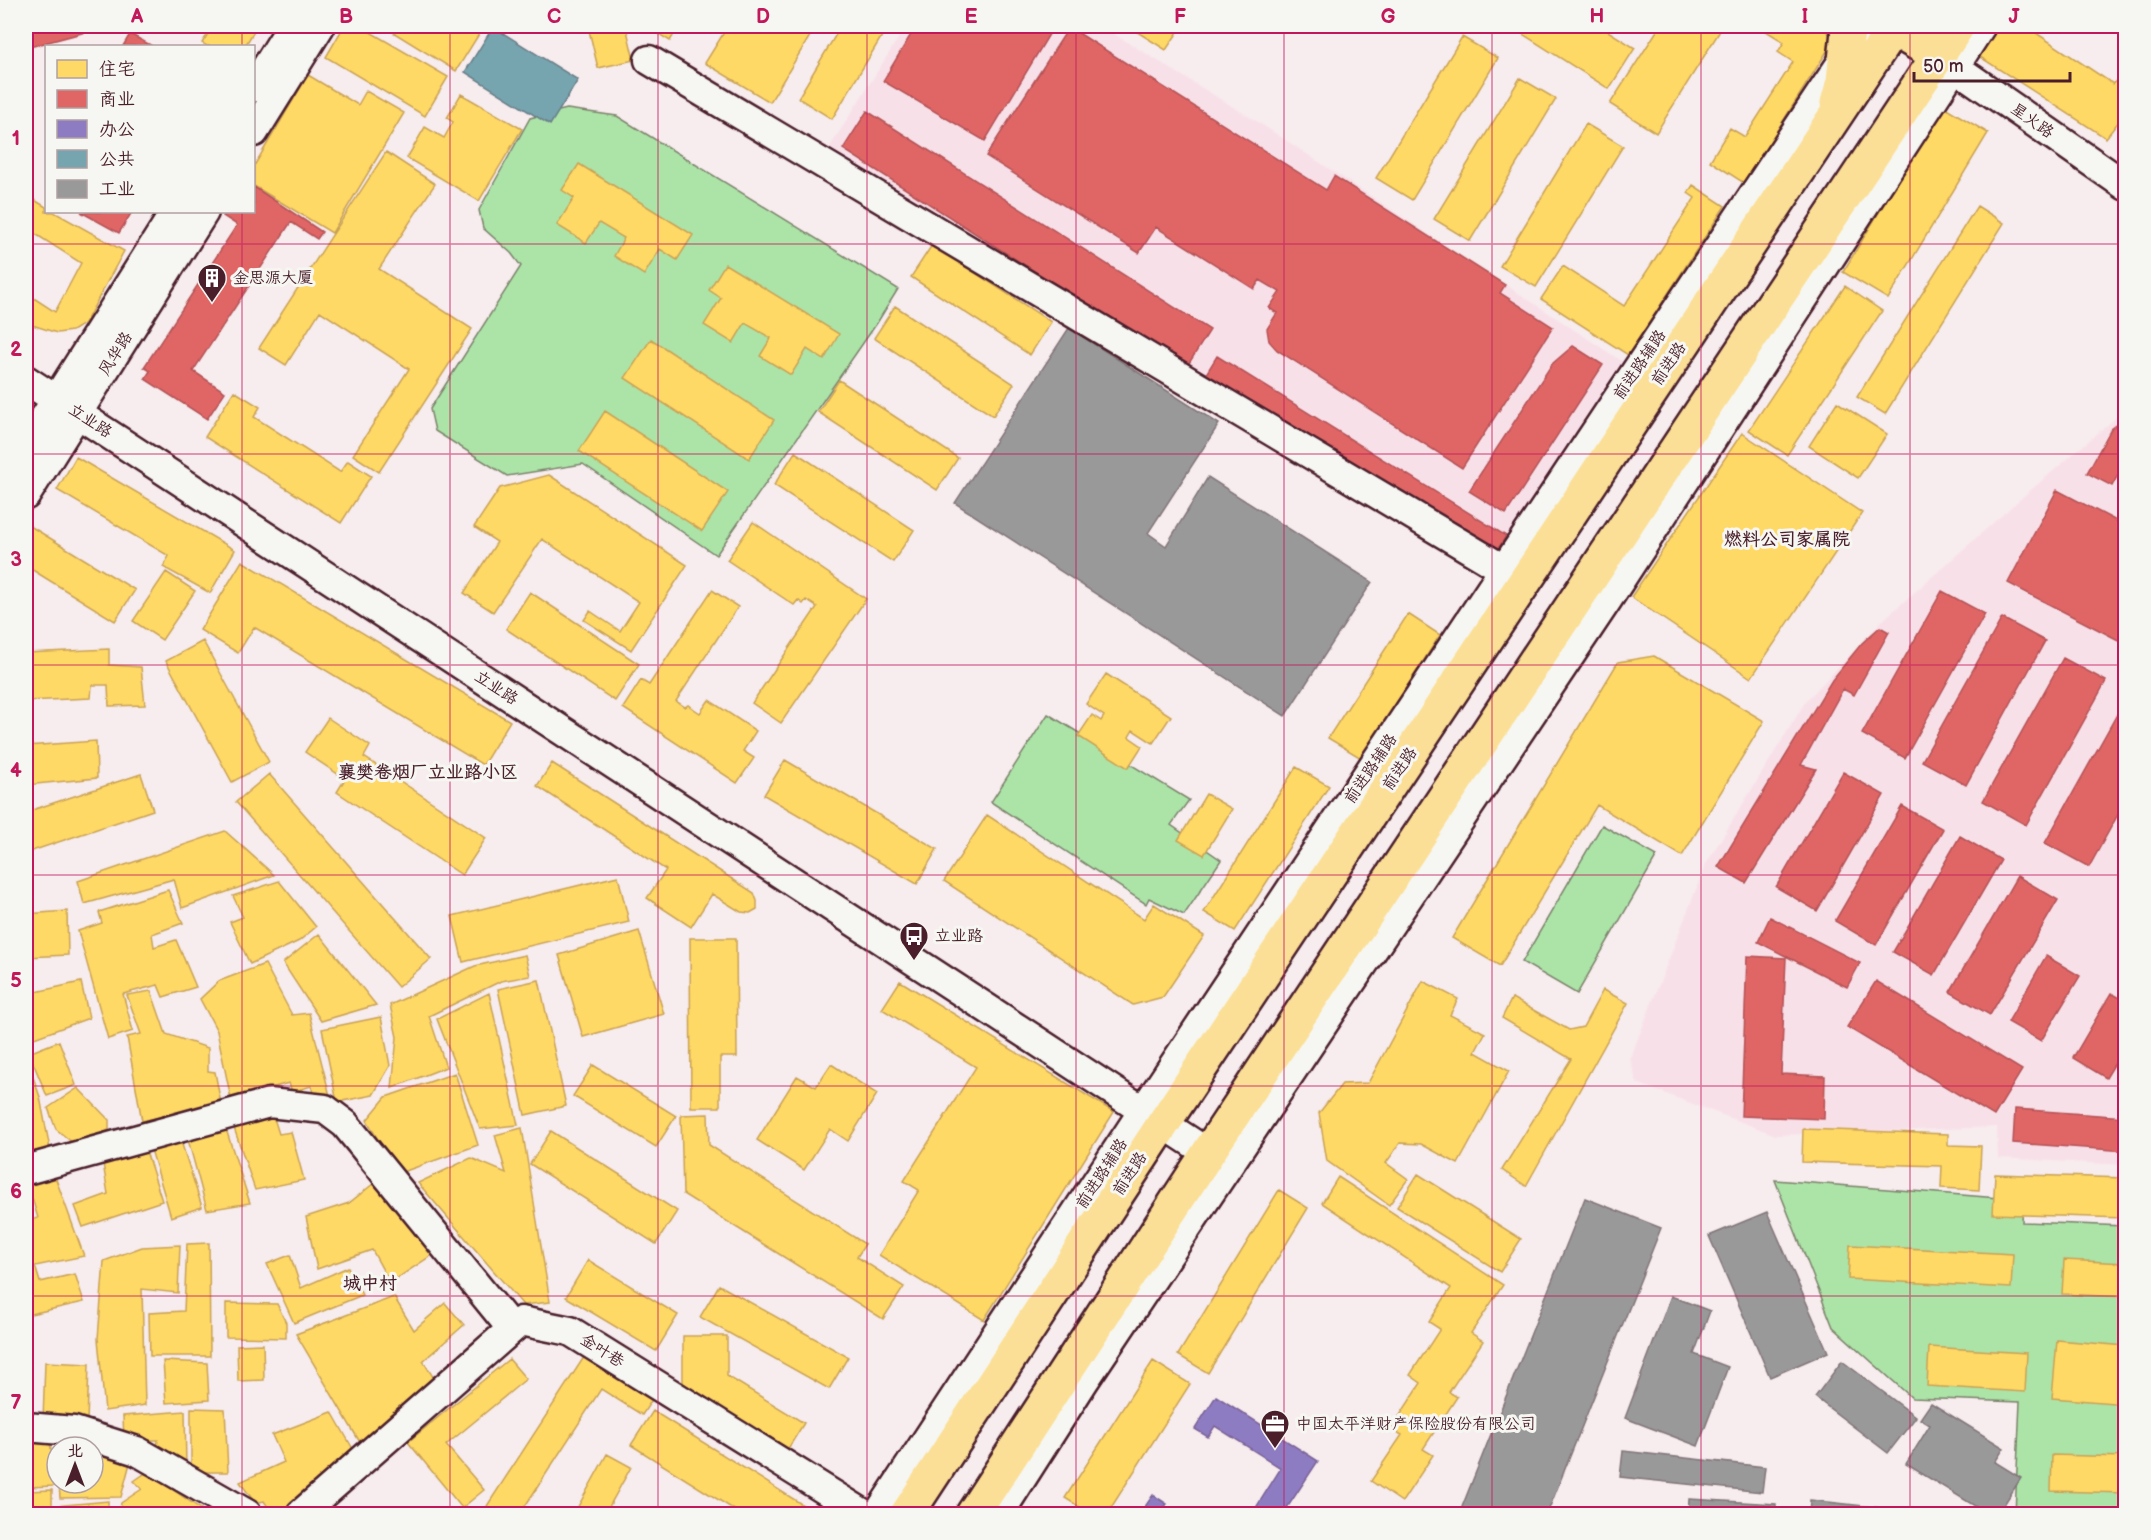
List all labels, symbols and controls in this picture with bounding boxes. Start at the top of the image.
text: A [130,5,144,29]
text: B [339,5,353,29]
text: C [547,5,561,29]
text: D [756,5,770,29]
text: E [965,5,978,29]
text: F [1174,5,1186,29]
text: G [1381,5,1396,29]
text: H [1590,5,1604,29]
text: I [1802,5,1808,29]
text: J [2009,5,2021,29]
legend [45,45,255,213]
scale bar [1914,45,2070,83]
text: 50 m [1923,56,1964,77]
text: 住宅 [99,59,135,80]
text: 商业 [99,89,135,110]
street label: 星火路 [2007,99,2057,143]
text: 办公 [99,119,135,140]
text: 1 [12,127,20,151]
text: 公共 [99,149,135,170]
text: 工业 [99,179,135,200]
building icon: 金思源大厦 [196,262,228,304]
place label: 金思源大厦 [233,269,313,288]
street label: 前进路辅路 [1610,327,1670,403]
street label: 风华路 [95,329,137,379]
text: 2 [10,338,22,362]
street label: 前进路 [1648,339,1690,389]
street label: 立业路 [65,400,115,442]
district label: 燃料公司家属院 [1724,529,1850,550]
text: 3 [10,548,22,572]
street label: 立业路 [471,667,521,709]
street label: 前进路辅路 [1341,730,1401,808]
street label: 前进路 [1379,744,1421,794]
text: 4 [10,759,22,783]
district label: 襄樊卷烟厂立业路小区 [338,762,518,783]
bus stop icon: 立业路 [898,920,930,962]
place label: 立业路 [935,927,983,946]
text: 5 [10,969,22,993]
street label: 前进路辅路 [1072,1135,1132,1213]
street label: 前进路 [1109,1149,1151,1199]
text: 6 [10,1180,22,1204]
district label: 城中村 [343,1273,397,1294]
street label: 金叶巷 [577,1330,627,1372]
text: 7 [10,1391,22,1415]
office icon: 中国太平洋财产保险股份有限公司 [1259,1408,1291,1450]
place label: 中国太平洋财产保险股份有限公司 [1296,1415,1536,1434]
north arrow [45,1435,105,1495]
text: 北 [67,1442,83,1461]

